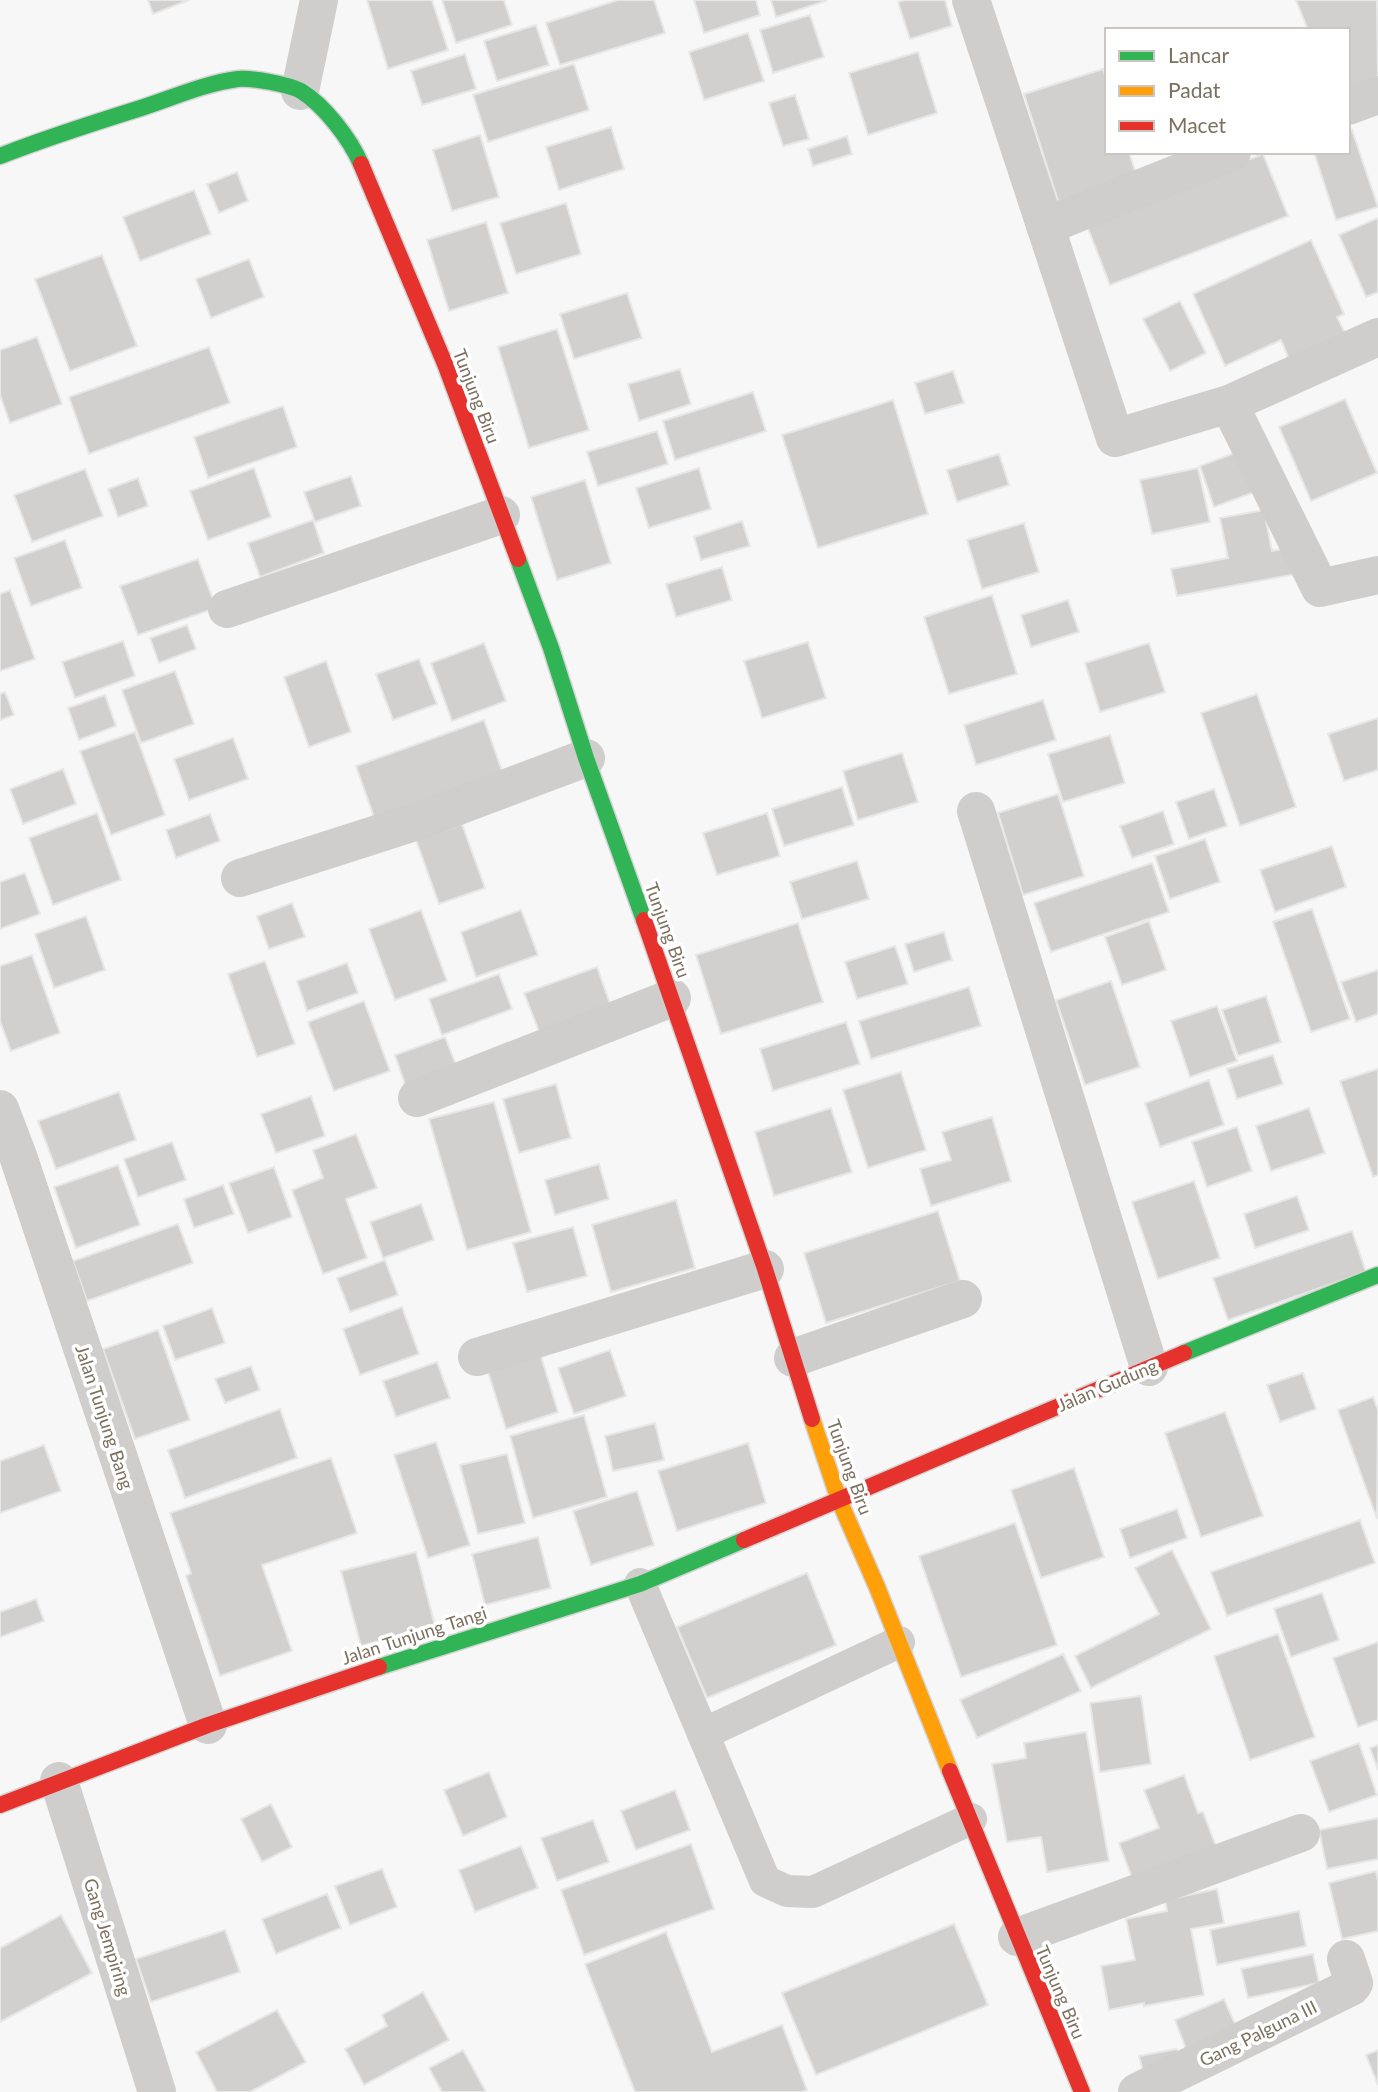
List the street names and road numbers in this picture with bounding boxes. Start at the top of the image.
street label: Tunjung Biru [449,346,505,446]
street label: Tunjung Biru [641,879,695,981]
street label: Jalan Tunjung Bang [71,1342,139,1492]
street label: Jalan Gudung [1054,1354,1160,1416]
street label: Tunjung Biru [823,1416,877,1518]
street label: Jalan Tunjung Tangi [339,1601,489,1669]
street label: Gang Jempiring [80,1876,136,1998]
street label: Tunjung Biru [1031,1942,1091,2042]
street label: Gang Palguna III [1196,1995,1320,2071]

